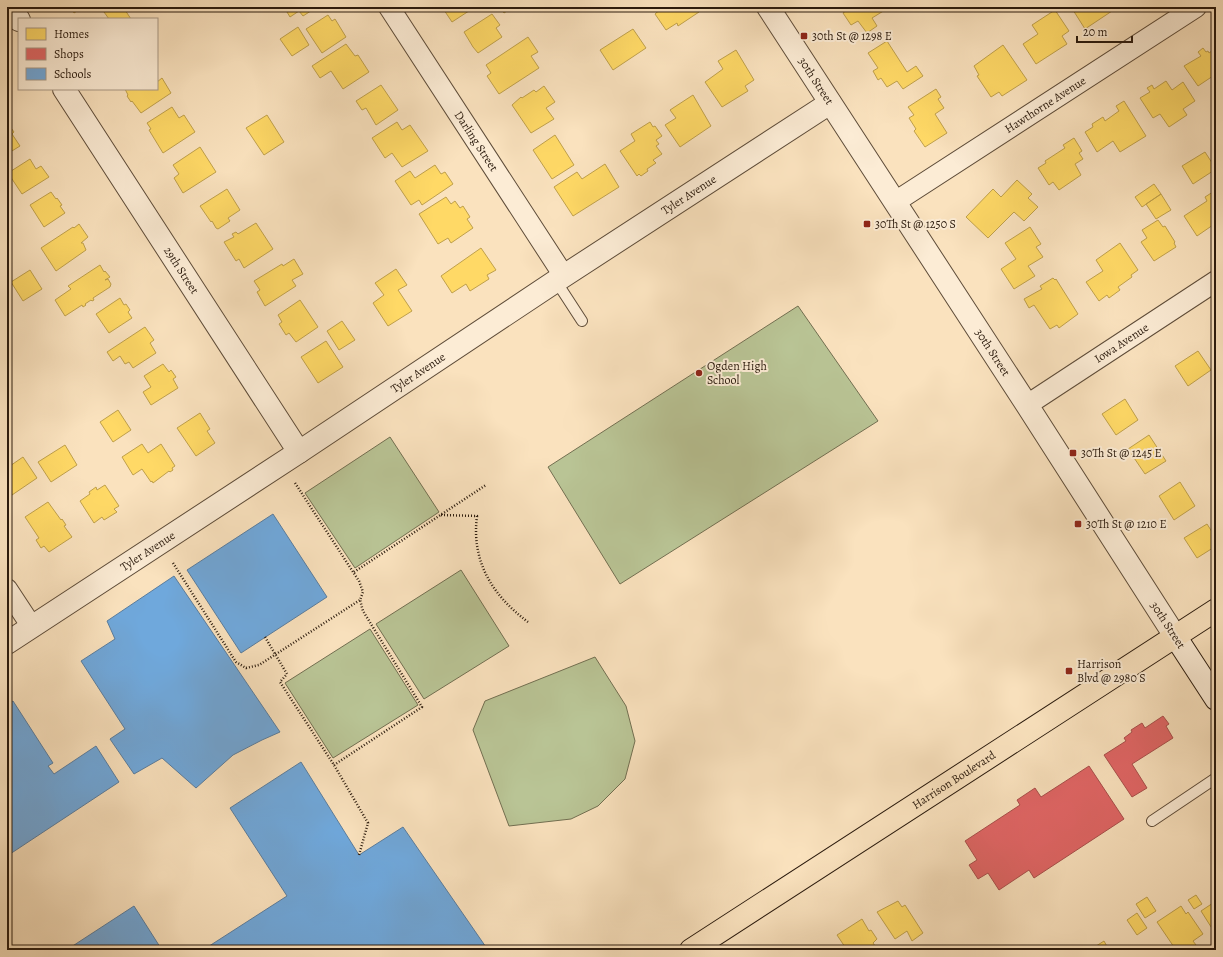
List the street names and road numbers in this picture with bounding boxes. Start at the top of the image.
street label: 30th Street [795,54,837,108]
street label: Hawthorne Avenue [1002,72,1089,137]
street label: Darling Street [451,108,502,175]
street label: Tyler Avenue [658,171,719,218]
street label: 29th Street [160,244,203,297]
street label: Iowa Avenue [1091,319,1152,367]
street label: 30th Street [971,325,1014,379]
street label: Tyler Avenue [388,349,449,397]
street label: Tyler Avenue [117,527,178,575]
street label: 30th Street [1147,598,1189,652]
street label: Harrison Boulevard [909,747,999,813]

